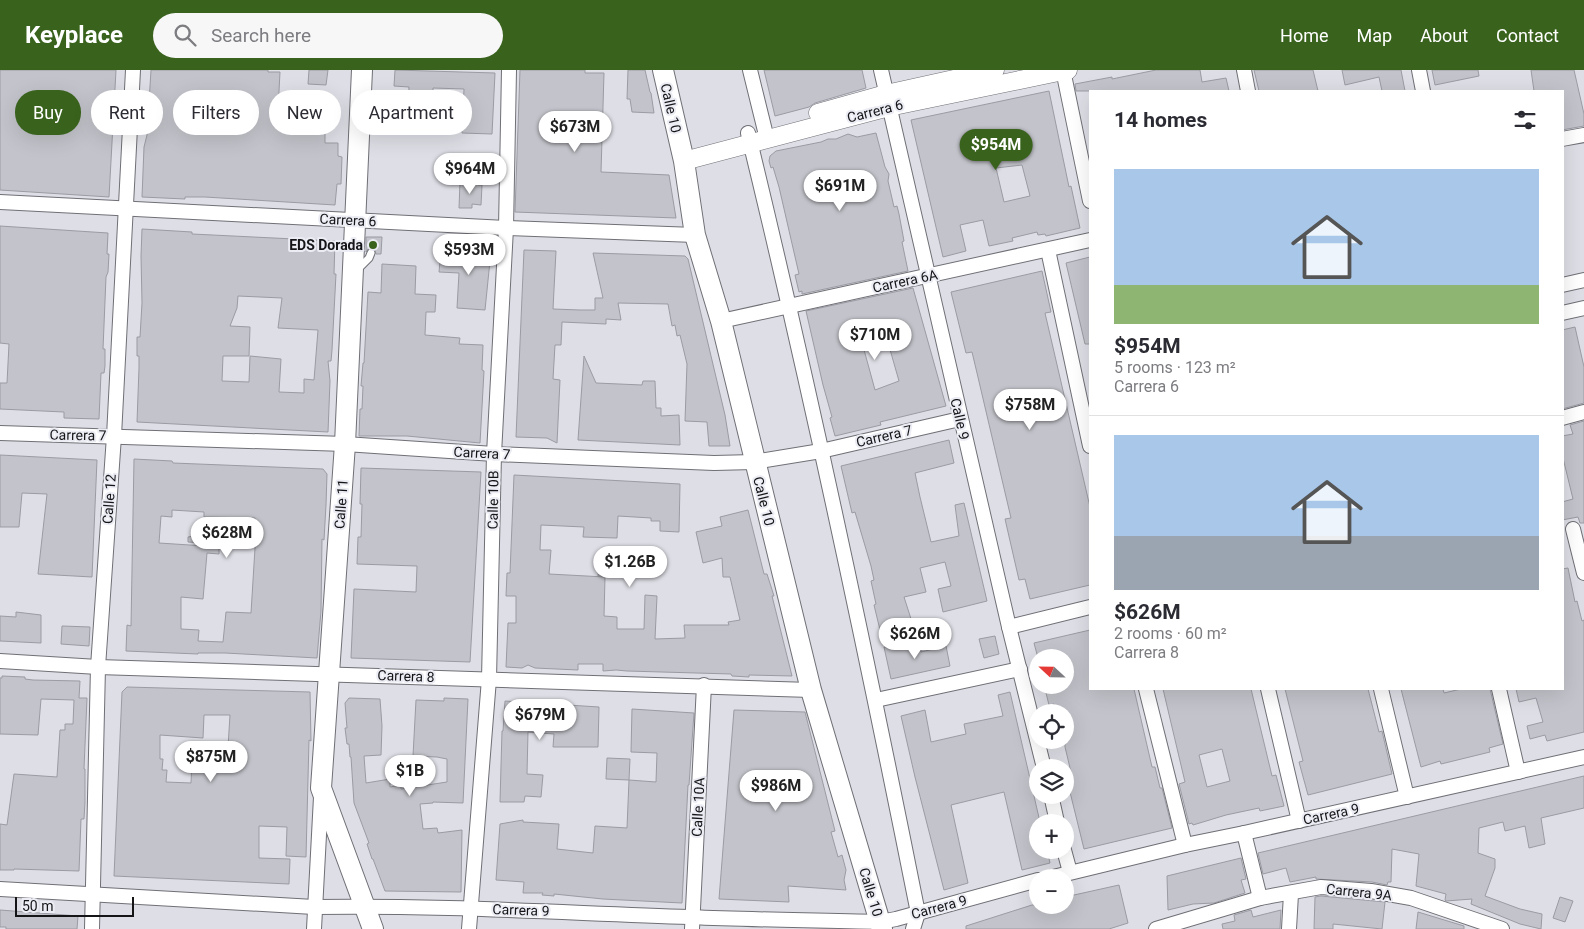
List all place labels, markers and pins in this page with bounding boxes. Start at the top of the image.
pin: $673M [540,111,610,153]
pin: $954M [961,128,1031,171]
pin: $964M [435,152,505,195]
pin: $691M [805,170,875,212]
pin: $593M [434,234,504,276]
place label: EDS Dorada [289,237,364,253]
marker: EDS Dorada [367,239,379,251]
pin: $710M [840,318,910,361]
pin: $758M [995,388,1065,431]
pin: $628M [192,516,262,559]
pin: $1.26B [589,546,671,588]
pin: $626M [880,618,950,660]
pin: $679M [505,698,575,741]
pin: $875M [176,740,246,783]
pin: $1B [386,754,434,797]
pin: $986M [741,770,811,812]

